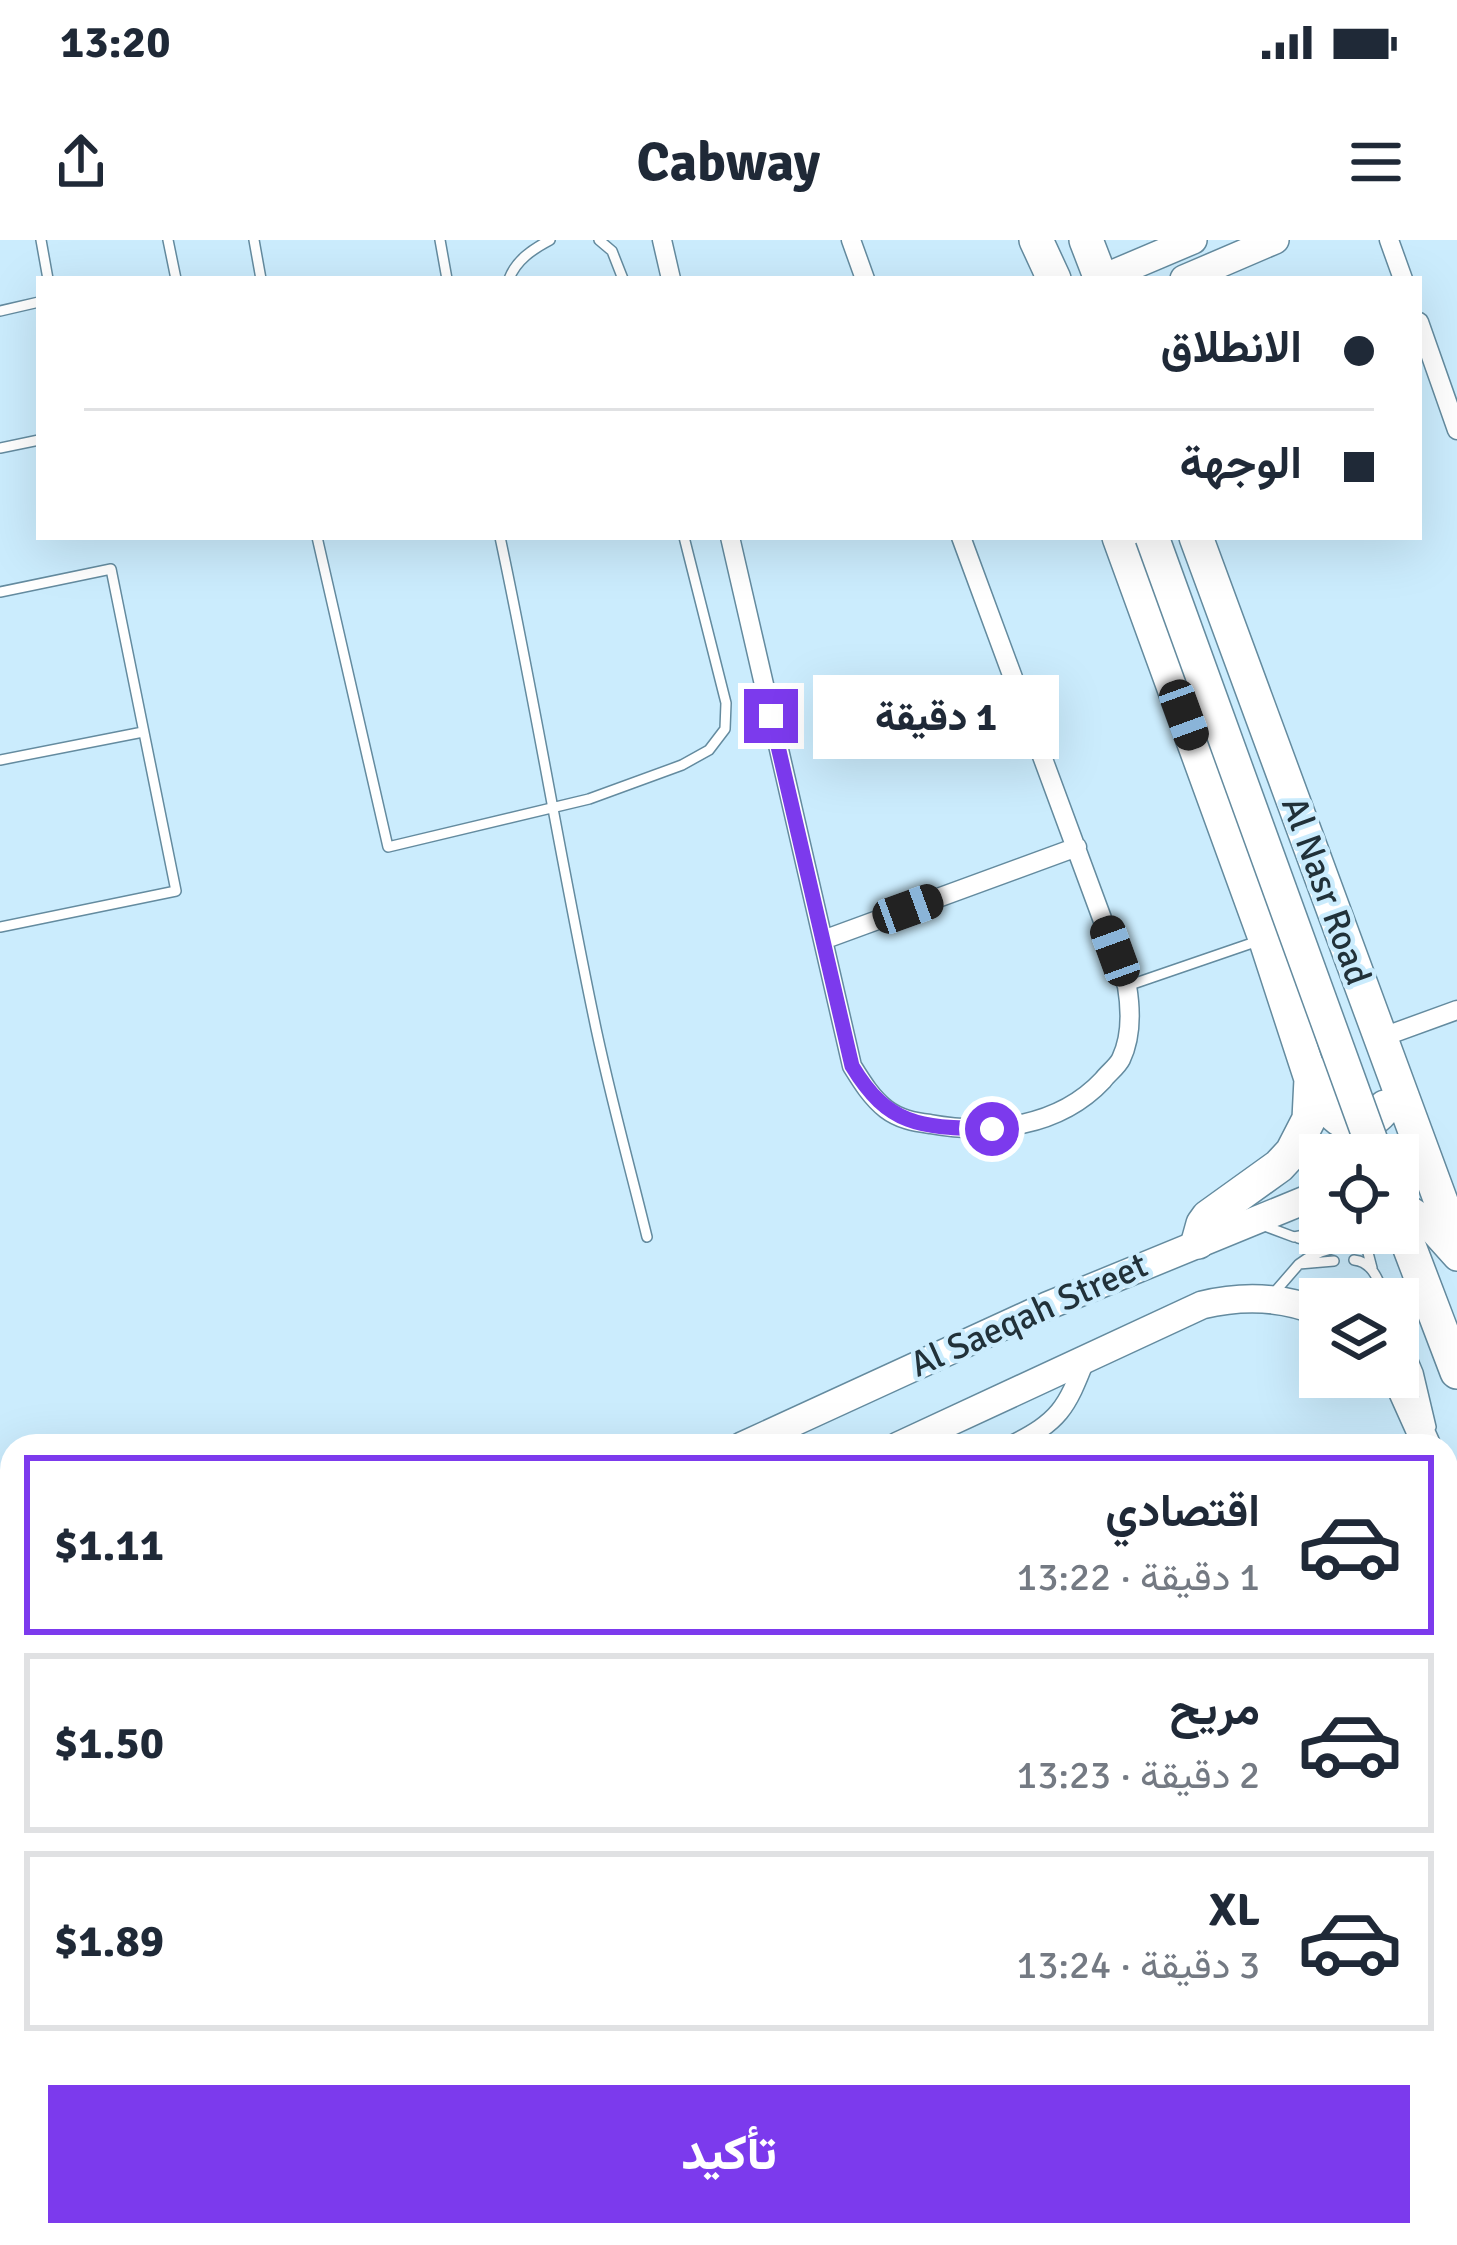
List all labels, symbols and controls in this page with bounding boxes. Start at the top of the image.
text: 13:20 [60,15,170,70]
icon: share [48,129,114,195]
text: Cabway [637,129,820,196]
icon: menu [1343,129,1409,195]
text: الانطلاق [1161,320,1302,375]
text: الوجهة [1180,436,1302,491]
callout: 1 دقيقة [813,674,1059,758]
car [1155,675,1213,755]
route end [744,689,798,743]
text: 1 دقيقة [875,693,997,741]
street label: Al Nasr Road [1271,791,1381,991]
car [868,880,948,938]
car [1086,911,1144,991]
route start [965,1102,1019,1156]
map controls [1299,1134,1419,1398]
button: locate [1299,1134,1419,1254]
street label: Al Saeqah Street [903,1243,1155,1387]
button: layers [1299,1278,1419,1398]
text: اقتصادي [1105,1484,1260,1539]
icon: car [1296,1491,1404,1599]
text: $1.11 [54,1518,164,1573]
text: 1 دقيقة · 13:22 [1016,1553,1260,1601]
text: مريح [1169,1682,1260,1737]
icon: car [1296,1689,1404,1797]
text: $1.50 [54,1716,164,1771]
text: 2 دقيقة · 13:23 [1016,1751,1260,1799]
text: XL [1209,1883,1260,1938]
icon: car [1296,1887,1404,1995]
text: $1.89 [54,1914,164,1969]
text: 3 دقيقة · 13:24 [1016,1941,1260,1989]
button: تأكيد [48,2085,1410,2223]

